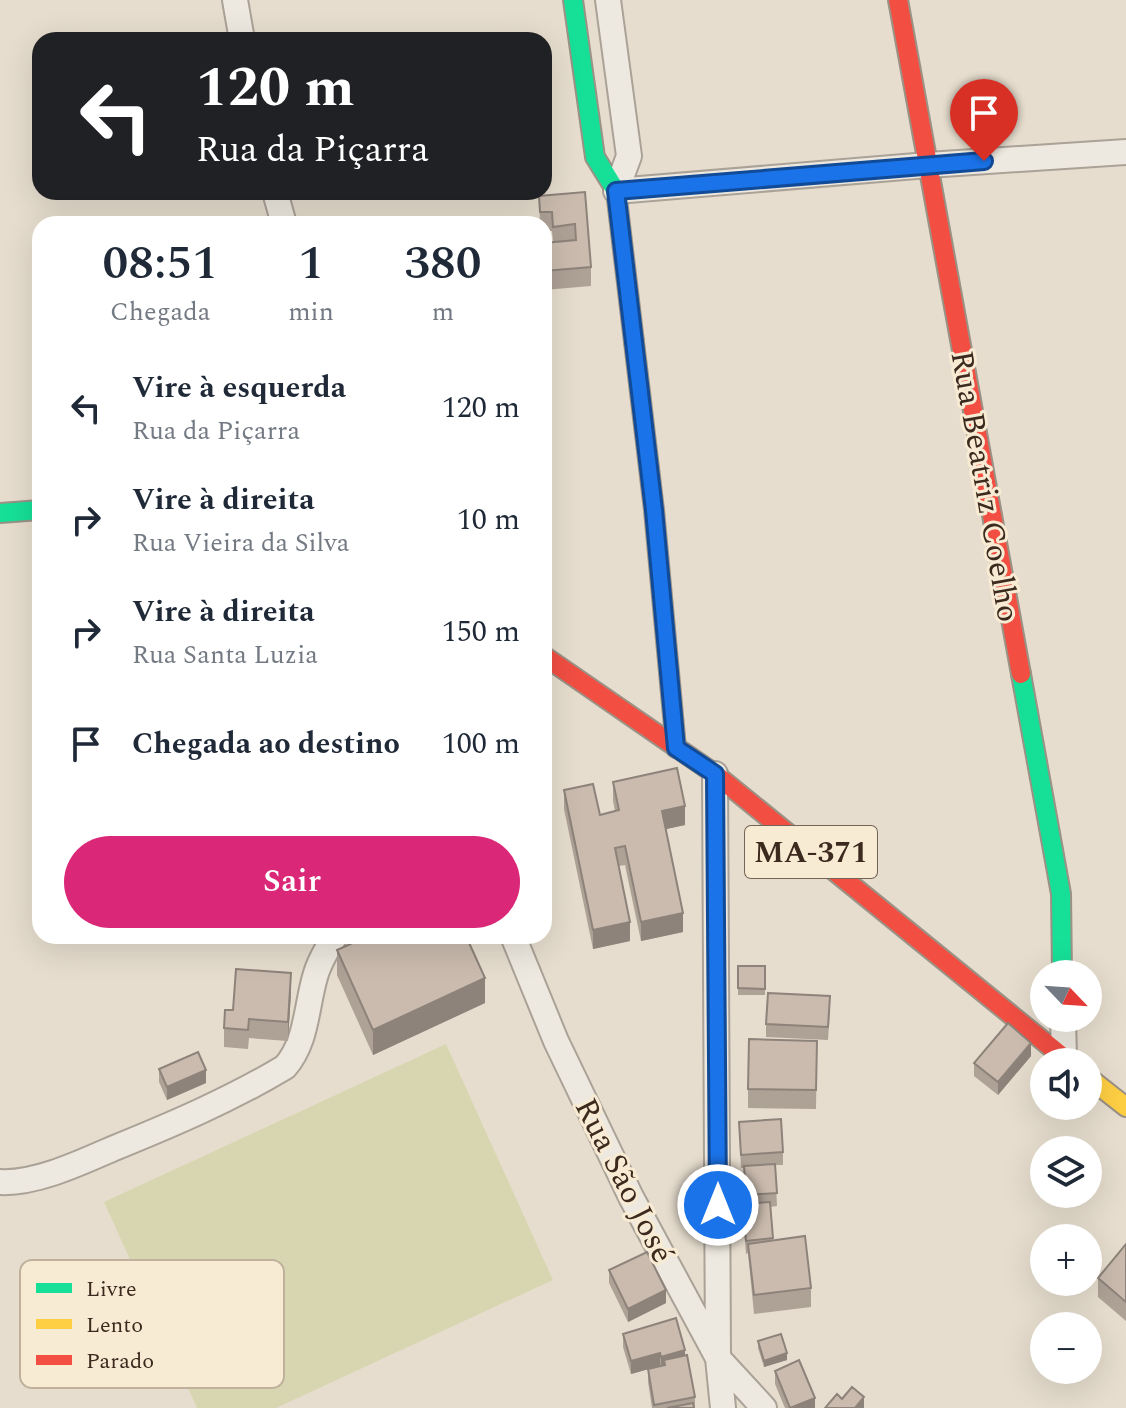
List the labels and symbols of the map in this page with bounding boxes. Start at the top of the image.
pin [950,79,1018,161]
street label: Rua Beatriz Coelho [937,347,1033,626]
road number: MA-371 [745,826,877,878]
north arrow [1030,960,1102,1032]
street label: Rua São José [561,1089,686,1272]
position arrow [676,1163,760,1247]
legend [20,1260,284,1388]
text: Livre [86,1273,137,1306]
text: Lento [86,1309,143,1342]
text: Parado [86,1345,154,1378]

